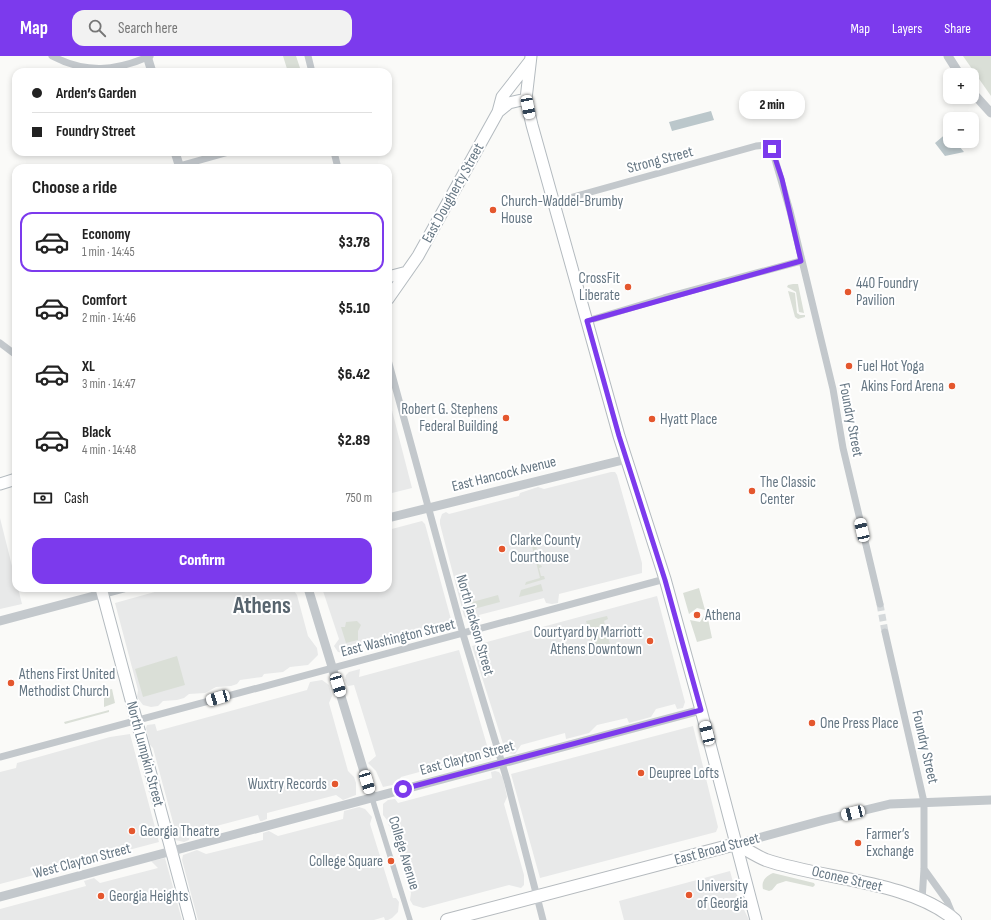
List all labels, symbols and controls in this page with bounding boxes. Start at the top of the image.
search box [72,10,352,46]
text: Map [20,17,48,40]
icon: search [86,17,108,39]
text: Search here [118,19,178,38]
text: Map [850,20,870,37]
text: Layers [892,20,922,37]
text: Share [944,20,971,37]
map controls [943,68,979,148]
button: + [943,68,979,104]
text: Arden’s Garden [56,84,136,103]
callout: 2 min [739,91,805,119]
car [520,94,536,120]
text: 2 min [759,97,785,113]
button: − [943,112,979,148]
text: Foundry Street [56,122,136,141]
street label: East Dougherty Street [418,139,488,246]
route end [763,140,781,158]
street label: Strong Street [625,142,696,178]
text: Choose a ride [32,177,117,198]
place label: Church-Waddel-Brumby House [501,192,624,228]
marker: Church-Waddel-Brumby House [488,205,498,215]
icon: car [34,224,70,260]
text: Economy [82,225,131,244]
text: $3.78 [338,233,370,252]
text: 1 min · 14:45 [82,244,135,260]
place label: CrossFit Liberate [579,269,620,305]
place label: 440 Foundry Pavilion [856,274,919,310]
marker: CrossFit Liberate [623,282,633,292]
marker: 440 Foundry Pavilion [843,287,853,297]
icon: car [34,290,70,326]
text: Comfort [82,291,127,310]
text: $5.10 [338,299,370,318]
text: 2 min · 14:46 [82,310,136,326]
icon: car [34,356,70,392]
text: XL [82,357,95,376]
place label: Fuel Hot Yoga [857,357,924,376]
marker: Fuel Hot Yoga [844,361,854,371]
text: $6.42 [337,365,370,384]
text: 3 min · 14:47 [82,376,136,392]
place label: Akins Ford Arena [860,377,944,396]
street label: Foundry Street [835,381,868,459]
marker: Akins Ford Arena [947,381,957,391]
place label: Robert G. Stephens Federal Building [401,400,498,436]
place label: Hyatt Place [660,410,717,429]
marker: Robert G. Stephens Federal Building [501,413,511,423]
marker: Hyatt Place [647,414,657,424]
icon: car [34,422,70,458]
text: Black [82,423,111,442]
text: $2.89 [337,431,370,450]
text: 4 min · 14:48 [82,442,136,458]
street label: East Hancock Avenue [450,452,558,496]
place label: The Classic Center [760,473,816,509]
marker: The Classic Center [747,486,757,496]
icon: cash [32,487,54,509]
text: Cash [64,489,89,508]
text: 750 m [345,490,372,506]
car [853,517,871,543]
place label: Clarke County Courthouse [510,531,581,567]
button: Confirm [32,538,372,584]
marker: Clarke County Courthouse [497,544,507,554]
street label: North Jackson Street [452,572,499,678]
district label: Athens [232,592,291,620]
place label: Athena [704,606,741,625]
marker: Athena [692,610,702,620]
street label: East Washington Street [339,614,458,661]
place label: Courtyard by Marriott Athens Downtown [534,623,642,659]
marker: Courtyard by Marriott Athens Downtown [645,636,655,646]
place label: Athens First United Methodist Church [18,665,115,701]
car [329,672,347,698]
marker: Athens First United Methodist Church [6,678,16,688]
car [205,689,231,707]
street label: North Lumpkin Street [122,699,168,809]
street label: Foundry Street [907,708,943,786]
place label: One Press Place [820,714,899,733]
marker: One Press Place [807,718,817,728]
car [698,720,716,746]
street label: East Clayton Street [418,736,517,780]
place label: Deupree Lofts [649,764,719,783]
marker: Deupree Lofts [636,768,646,778]
car [358,769,376,795]
place label: Wuxtry Records [248,775,327,794]
marker: Wuxtry Records [330,779,340,789]
route start [394,780,412,798]
car [840,804,866,822]
street label: College Avenue [384,814,424,892]
place label: Georgia Theatre [140,822,219,841]
place label: Farmer’s Exchange [866,825,914,861]
marker: Georgia Theatre [127,826,137,836]
street label: East Broad Street [672,828,762,869]
marker: Farmer’s Exchange [853,838,863,848]
street label: West Clayton Street [31,839,133,883]
place label: College Square [309,852,383,871]
marker: College Square [386,856,396,866]
street label: Oconee Street [810,862,885,896]
place label: University of Georgia [697,877,748,913]
place label: Georgia Heights [109,887,188,906]
marker: University of Georgia [684,890,694,900]
marker: Georgia Heights [96,891,106,901]

